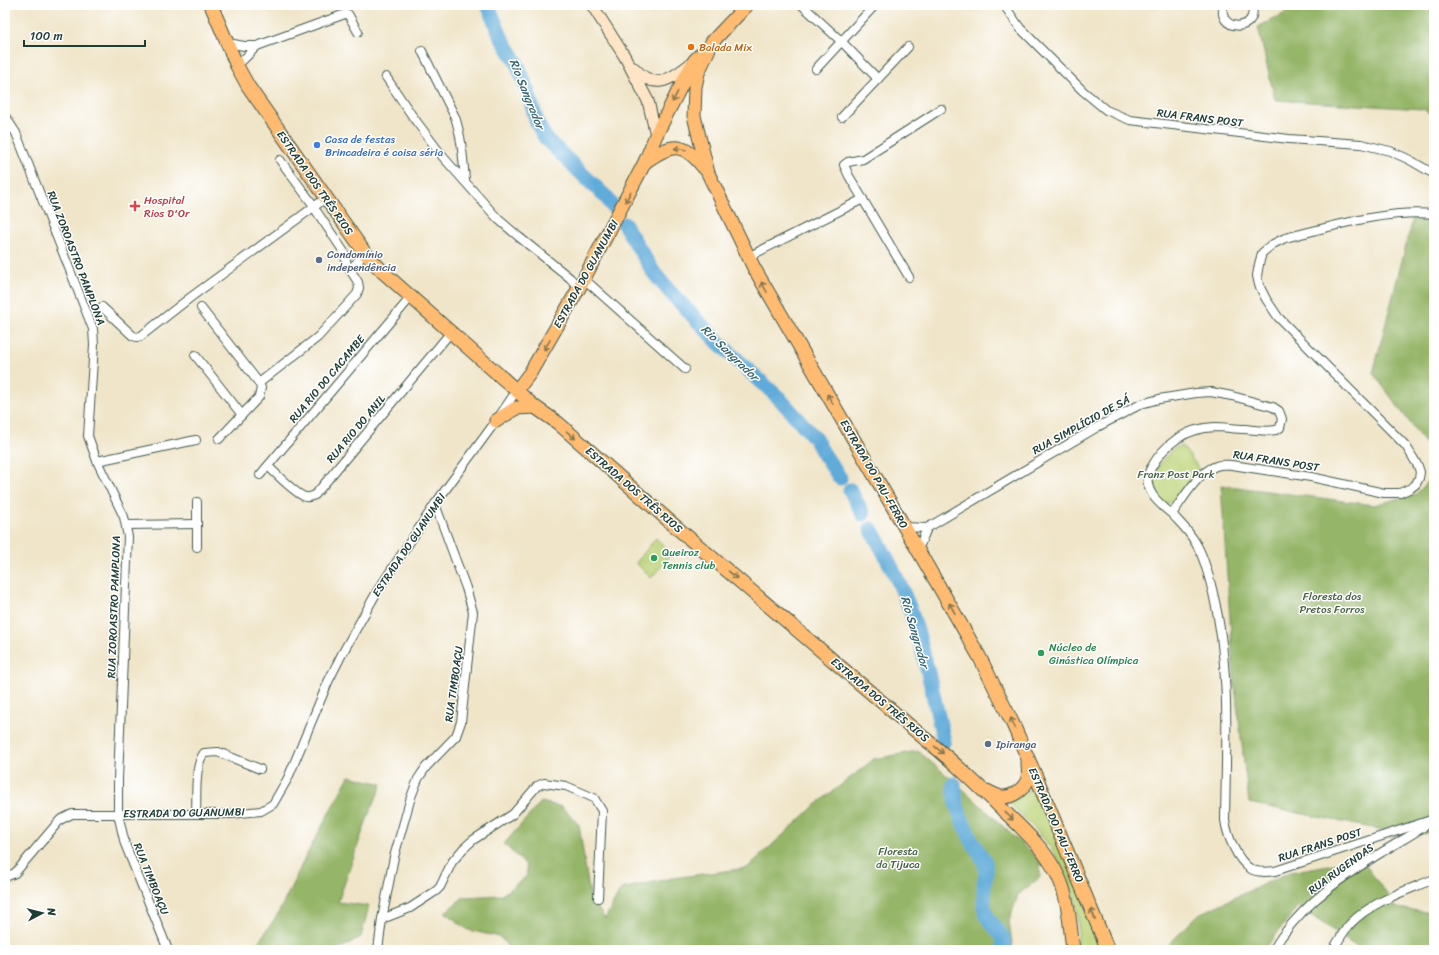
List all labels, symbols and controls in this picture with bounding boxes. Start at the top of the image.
scale bar [24,22,145,48]
text: 100 m [30,25,63,47]
place label: Balada Mix [699,38,752,57]
marker: Balada Mix [686,42,696,52]
water label: Rio Sangrador [503,55,552,134]
one-way arrow [671,91,678,103]
street label: RUA FRANS POST [1156,103,1245,133]
street label: ESTRADA DOS TRÊS RIOS [272,127,358,239]
place label: Casa de festas Brincadeira é coisa séria [325,130,444,162]
marker: Casa de festas Brincadeira é coisa séria [312,140,322,150]
one-way arrow [673,145,686,153]
street label: RUA ZOROASTRO PAMPLONA [42,188,110,328]
place label: Hospital Rios D'Or [144,191,191,223]
one-way arrow [623,191,631,203]
marker: Hospital Rios D'Or [129,200,141,212]
street label: ESTRADA DO GUANUMBI [548,216,624,332]
place label: Condomínio independência [327,245,396,277]
marker: Condomínio independência [314,255,324,265]
one-way arrow [760,281,768,293]
water label: Rio Sangrador [696,319,766,388]
street label: RUA RIO DO CACAMBE [284,330,370,427]
one-way arrow [542,338,550,350]
street label: RUA SIMPLÍCIO DE SÁ [1029,389,1135,460]
street label: RUA RIO DO ANIL [322,391,390,467]
one-way arrow [826,393,834,405]
street label: ESTRADA DO PAU-FERRO [835,416,913,532]
one-way arrow [566,430,577,439]
street label: ESTRADA DOS TRÊS RIOS [581,442,687,538]
street label: RUA FRANS POST [1232,445,1321,477]
park label: Franz Post Park [1138,465,1215,484]
street label: ESTRADA DO GUANUMBI [367,489,451,601]
street label: RUA ZOROASTRO PAMPLONA [102,535,126,679]
place label: Queiroz Tennis club [662,543,716,575]
marker: Queiroz Tennis club [649,553,659,563]
one-way arrow [727,571,738,580]
park label: Floresta dos Pretos Forros [1299,587,1365,619]
water label: Rio Sangrador [894,593,936,673]
one-way arrow [948,602,955,614]
place label: Núcleo de Ginástica Olímpica [1049,638,1139,670]
street label: RUA TIMBOAÇU [439,645,469,723]
marker: Núcleo de Ginástica Olímpica [1036,648,1046,658]
street label: ESTRADA DOS TRÊS RIOS [826,653,934,747]
one-way arrow [1008,717,1016,729]
place label: Ipiranga [995,735,1037,754]
marker: Ipiranga [983,739,993,749]
one-way arrow [933,746,944,754]
street label: ESTRADA DO PAU-FERRO [1023,764,1089,886]
street label: ESTRADA DO GUANUMBI [123,802,246,824]
one-way arrow [1004,811,1014,821]
street label: RUA FRANS POST [1276,822,1365,867]
street label: RUA RUGENDAS [1304,839,1378,899]
street label: RUA TIMBOAÇU [128,840,174,918]
park label: Floresta da Tijuca [876,842,920,874]
north arrow [22,893,62,933]
text: N [41,906,61,917]
one-way arrow [1089,908,1096,920]

